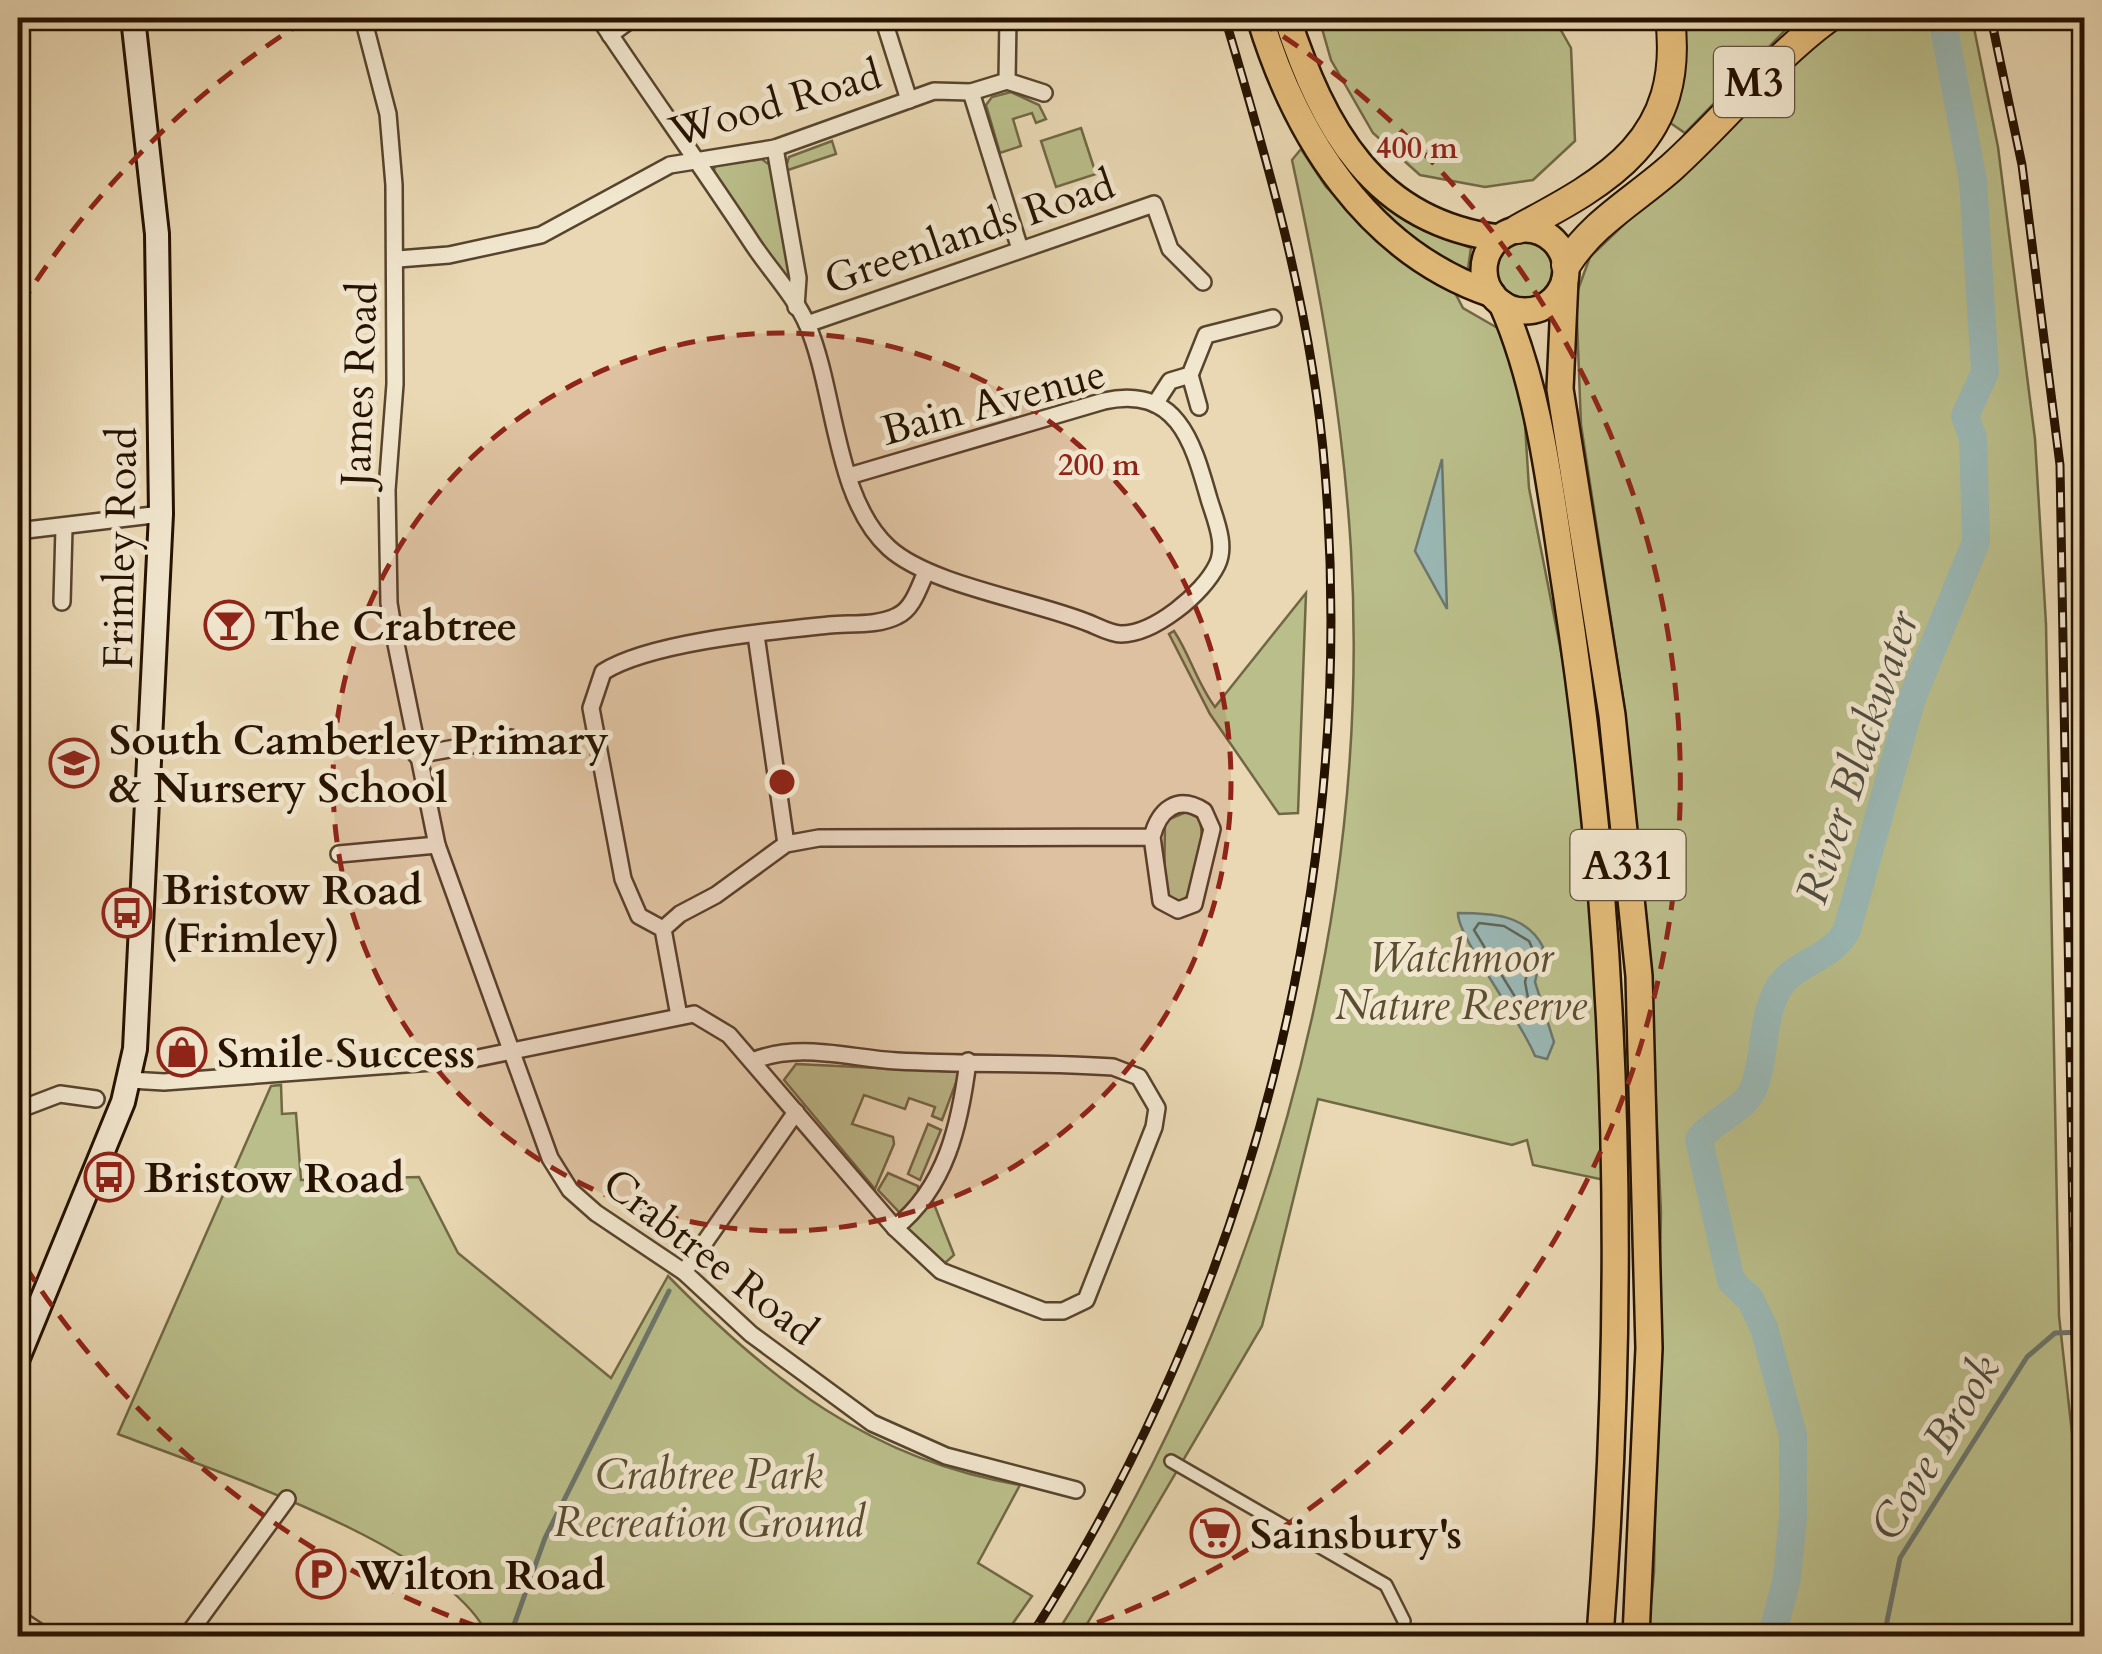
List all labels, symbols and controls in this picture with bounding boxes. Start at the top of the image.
street label: Wood Road [662,46,888,161]
road number: M3 [1714,47,1794,117]
text: 400 m [1376,128,1458,169]
street label: Greenlands Road [817,156,1122,309]
street label: James Road [327,281,392,493]
street label: Bain Avenue [875,345,1112,460]
street label: Frimley Road [90,426,151,670]
text: 200 m [1058,445,1140,486]
place label: The Crabtree [264,598,517,655]
bar icon: The Crabtree [203,599,255,651]
water label: River Blackwater [1781,602,1934,912]
place label: South Camberley Primary & Nursery School [109,712,609,817]
school or university icon: South Camberley Primary & Nursery School [48,737,100,789]
centre of rings [764,764,800,800]
road number: A331 [1570,830,1686,900]
place label: Bristow Road (Frimley) [162,862,422,967]
bus stop icon: Bristow Road (Frimley) [101,887,153,939]
park label: Watchmoor Nature Reserve [1335,929,1588,1034]
place label: Smile Success [217,1025,475,1082]
shop icon: Smile Success [156,1026,208,1078]
place label: Bristow Road [144,1150,404,1207]
bus stop icon: Bristow Road [83,1151,135,1203]
street label: Crabtree Road [591,1155,829,1359]
water label: Cove Brook [1856,1344,2015,1552]
park label: Crabtree Park Recreation Ground [553,1446,866,1551]
place label: Sainsbury's [1250,1506,1462,1563]
supermarket icon: Sainsbury's [1189,1507,1241,1559]
place label: Wilton Road [355,1547,605,1604]
parking icon: Wilton Road [295,1548,347,1600]

